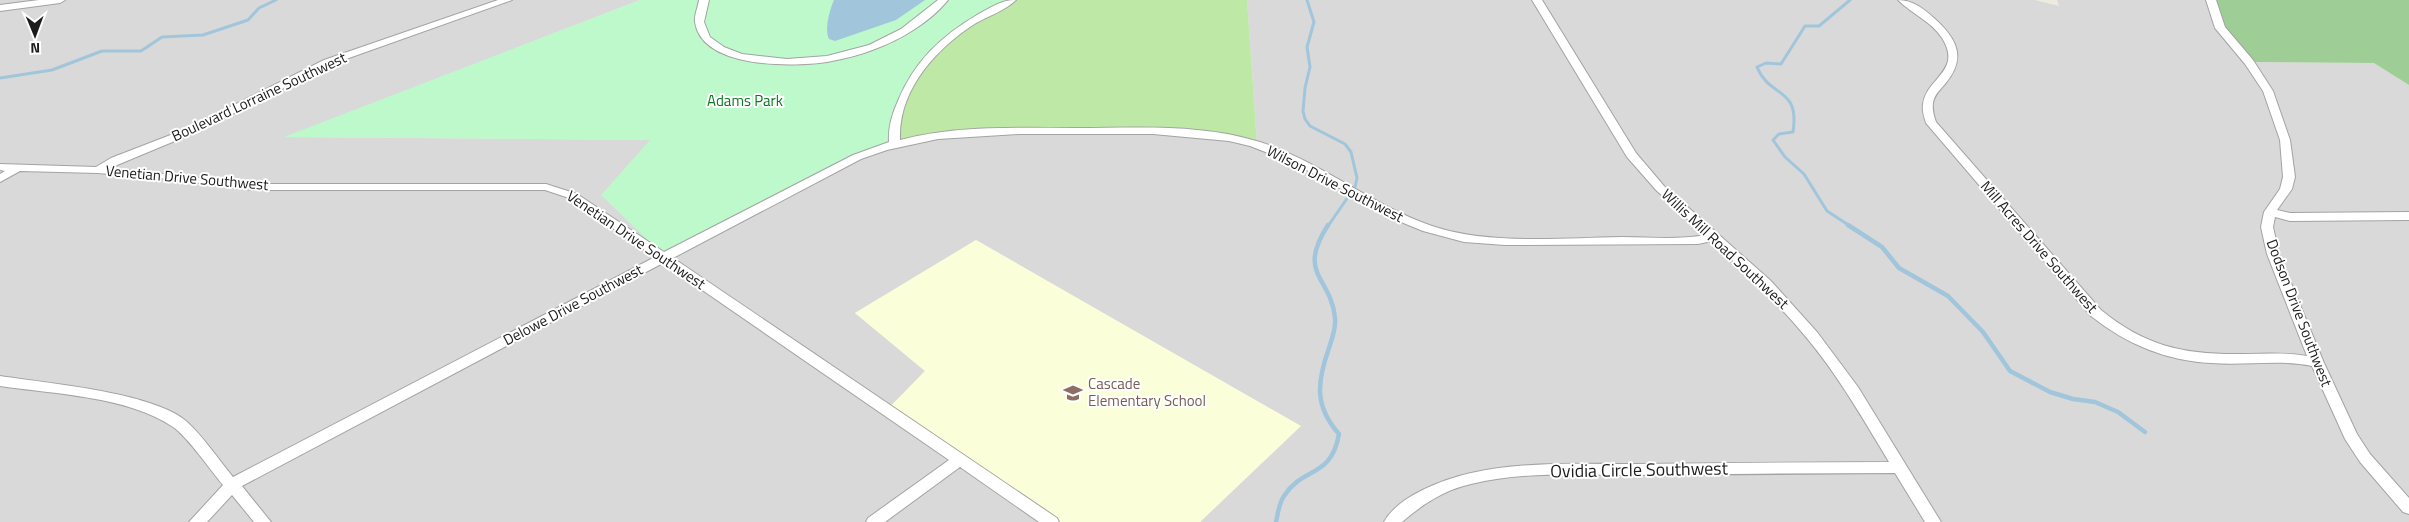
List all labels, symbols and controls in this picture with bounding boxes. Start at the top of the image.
north arrow [10,10,60,60]
text: N [30,38,40,59]
street label: Boulevard Lorraine Southwest [168,46,351,147]
park label: Adams Park [707,89,783,112]
street label: Wilson Drive Southwest [1263,139,1408,228]
street label: Venetian Drive Southwest [105,159,270,196]
street label: Mill Acres Drive Southwest [1975,175,2104,319]
street label: Willis Mill Road Southwest [1656,183,1795,315]
street label: Venetian Drive Southwest [562,184,711,295]
street label: Dodson Drive Southwest [2261,236,2338,391]
street label: Delowe Drive Southwest [499,258,647,351]
place label: Cascade Elementary School [1088,372,1206,412]
school or university icon: Cascade Elementary School [1062,382,1084,404]
street label: Ovidia Circle Southwest [1550,454,1729,485]

